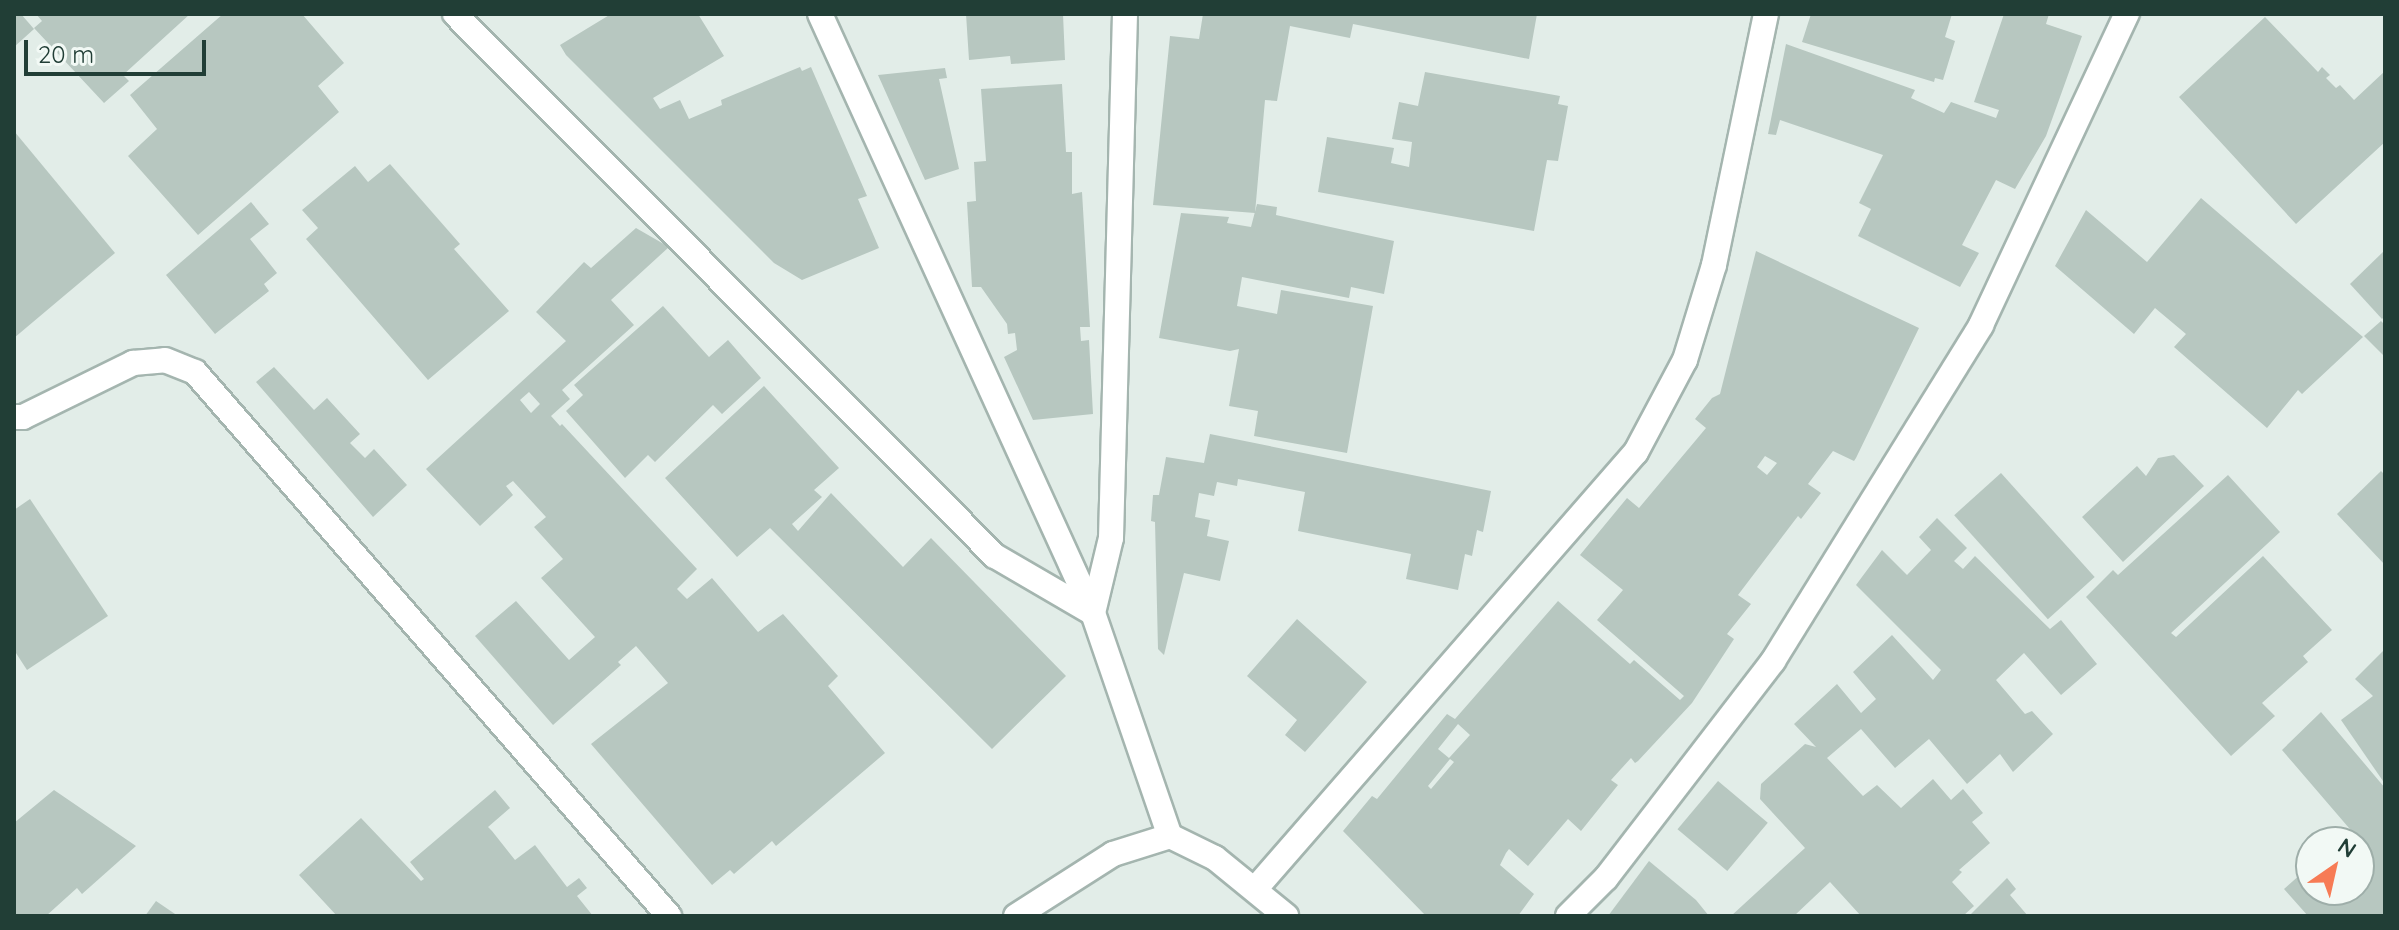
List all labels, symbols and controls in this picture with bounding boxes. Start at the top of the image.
scale bar [28,24,210,74]
text: 20 m [38,39,94,69]
north arrow [2295,826,2375,906]
text: N [2333,832,2362,864]

